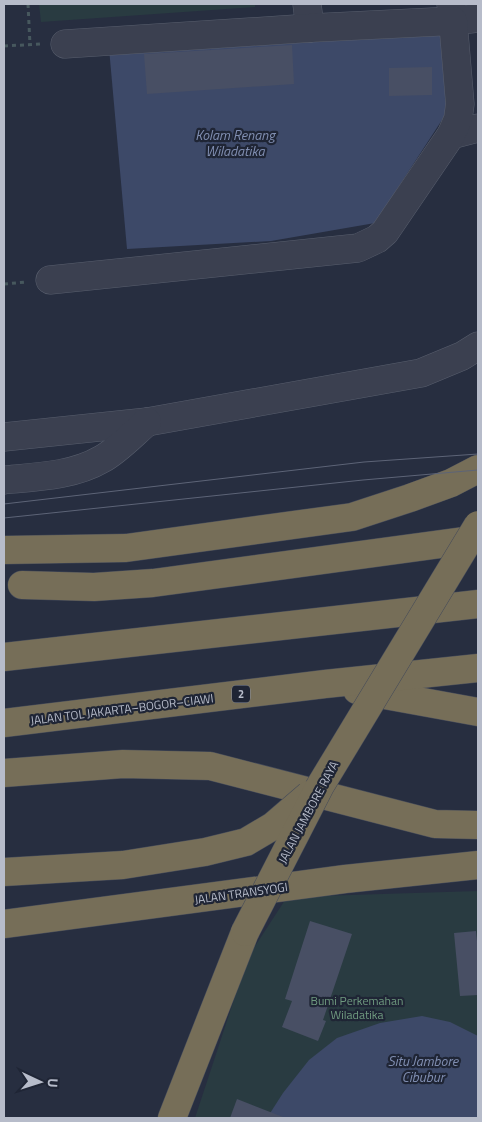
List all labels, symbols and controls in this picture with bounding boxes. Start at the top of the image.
water label: Kolam Renang Wiladatika [195,124,276,161]
road number: 2 [232,686,250,702]
street label: JALAN TOL JAKARTA–BOGOR–CIAWI [29,688,215,730]
street label: JALAN JAMBORE RAYA [273,757,343,867]
street label: JALAN TRANSYOGI [193,877,289,909]
park label: Bumi Perkemahan Wiladatika [311,991,403,1024]
water label: Situ Jambore Cibubur [388,1050,460,1087]
north arrow [15,1057,65,1107]
text: U [43,1078,64,1088]

